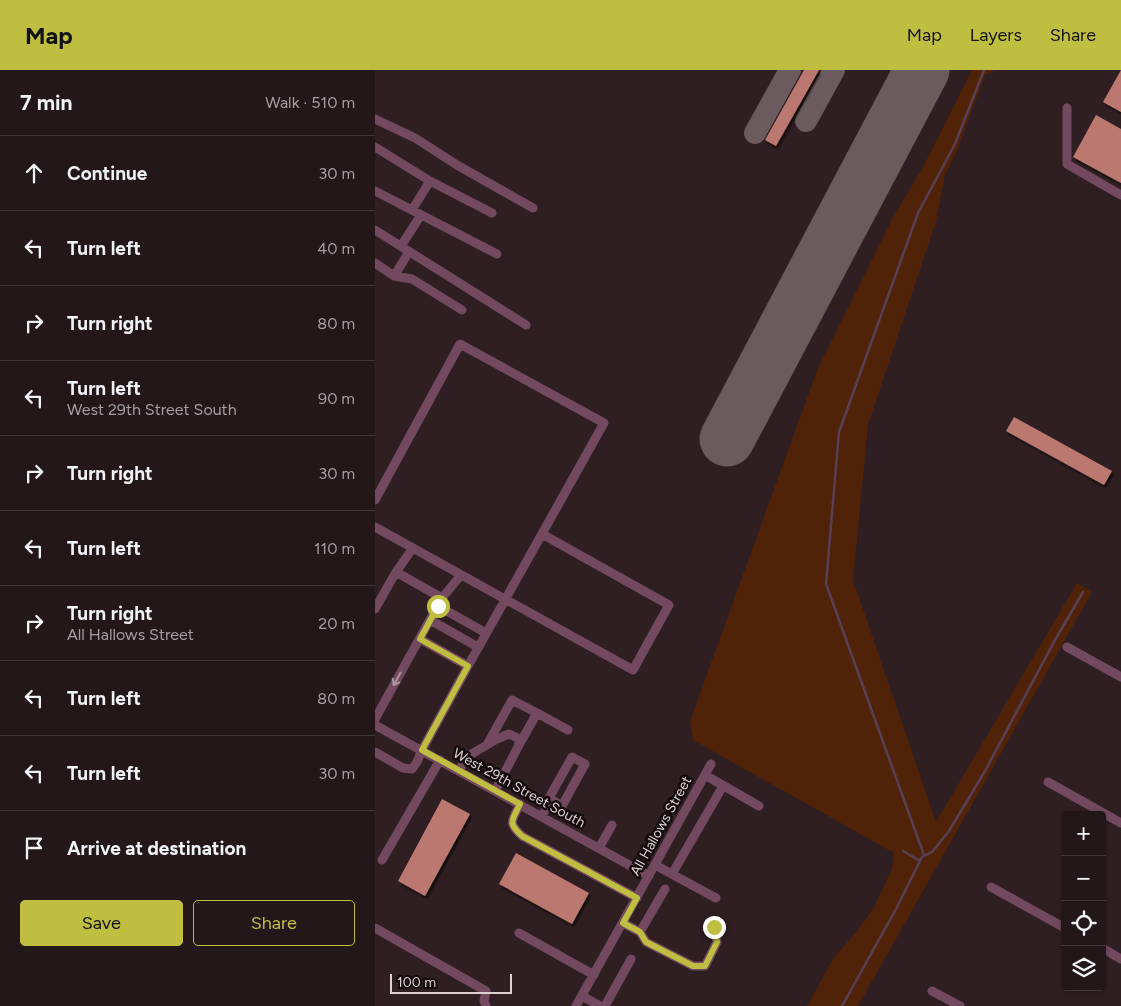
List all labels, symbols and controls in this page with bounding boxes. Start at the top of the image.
text: Map [25,21,73,50]
text: Map [907,24,942,46]
text: Layers [970,24,1022,46]
text: Share [1050,24,1096,46]
text: 7 min [20,90,72,115]
text: Walk · 510 m [265,93,355,112]
icon: ahead [20,159,48,187]
text: Continue [67,162,147,185]
text: 30 m [318,164,355,183]
icon: left [20,234,48,262]
text: Turn left [67,237,141,260]
text: 40 m [317,239,355,258]
icon: right [20,309,48,337]
text: Turn right [67,312,153,335]
text: 80 m [317,314,355,333]
text: Turn left [67,377,141,400]
icon: left [20,384,48,412]
text: 90 m [318,389,355,408]
text: West 29th Street South [67,400,237,419]
icon: right [20,459,48,487]
text: Turn right [67,462,153,485]
text: 30 m [318,464,355,483]
icon: left [20,534,48,562]
text: Turn left [67,537,141,560]
text: 110 m [314,539,355,558]
route start [427,595,450,618]
text: Turn right [67,602,153,625]
icon: right [20,609,48,637]
text: 20 m [318,614,355,633]
text: All Hallows Street [67,625,194,644]
one-way arrow [392,671,402,686]
icon: left [20,684,48,712]
text: Turn left [67,687,141,710]
text: 80 m [317,689,355,708]
street label: West 29th Street South [450,745,588,831]
icon: left [20,759,48,787]
text: Turn left [67,762,141,785]
text: 30 m [318,764,355,783]
street label: All Hallows Street [627,773,695,879]
map controls [1061,811,1106,991]
button: + [1061,811,1106,856]
icon: arrive [20,834,48,862]
text: Arrive at destination [67,837,246,860]
button: − [1061,856,1106,901]
button: Save [20,900,183,946]
button: Share [193,900,355,946]
button: locate [1061,901,1106,946]
route end [703,916,726,939]
button: layers [1061,946,1106,991]
scale bar [390,971,513,994]
text: 100 m [397,974,436,991]

